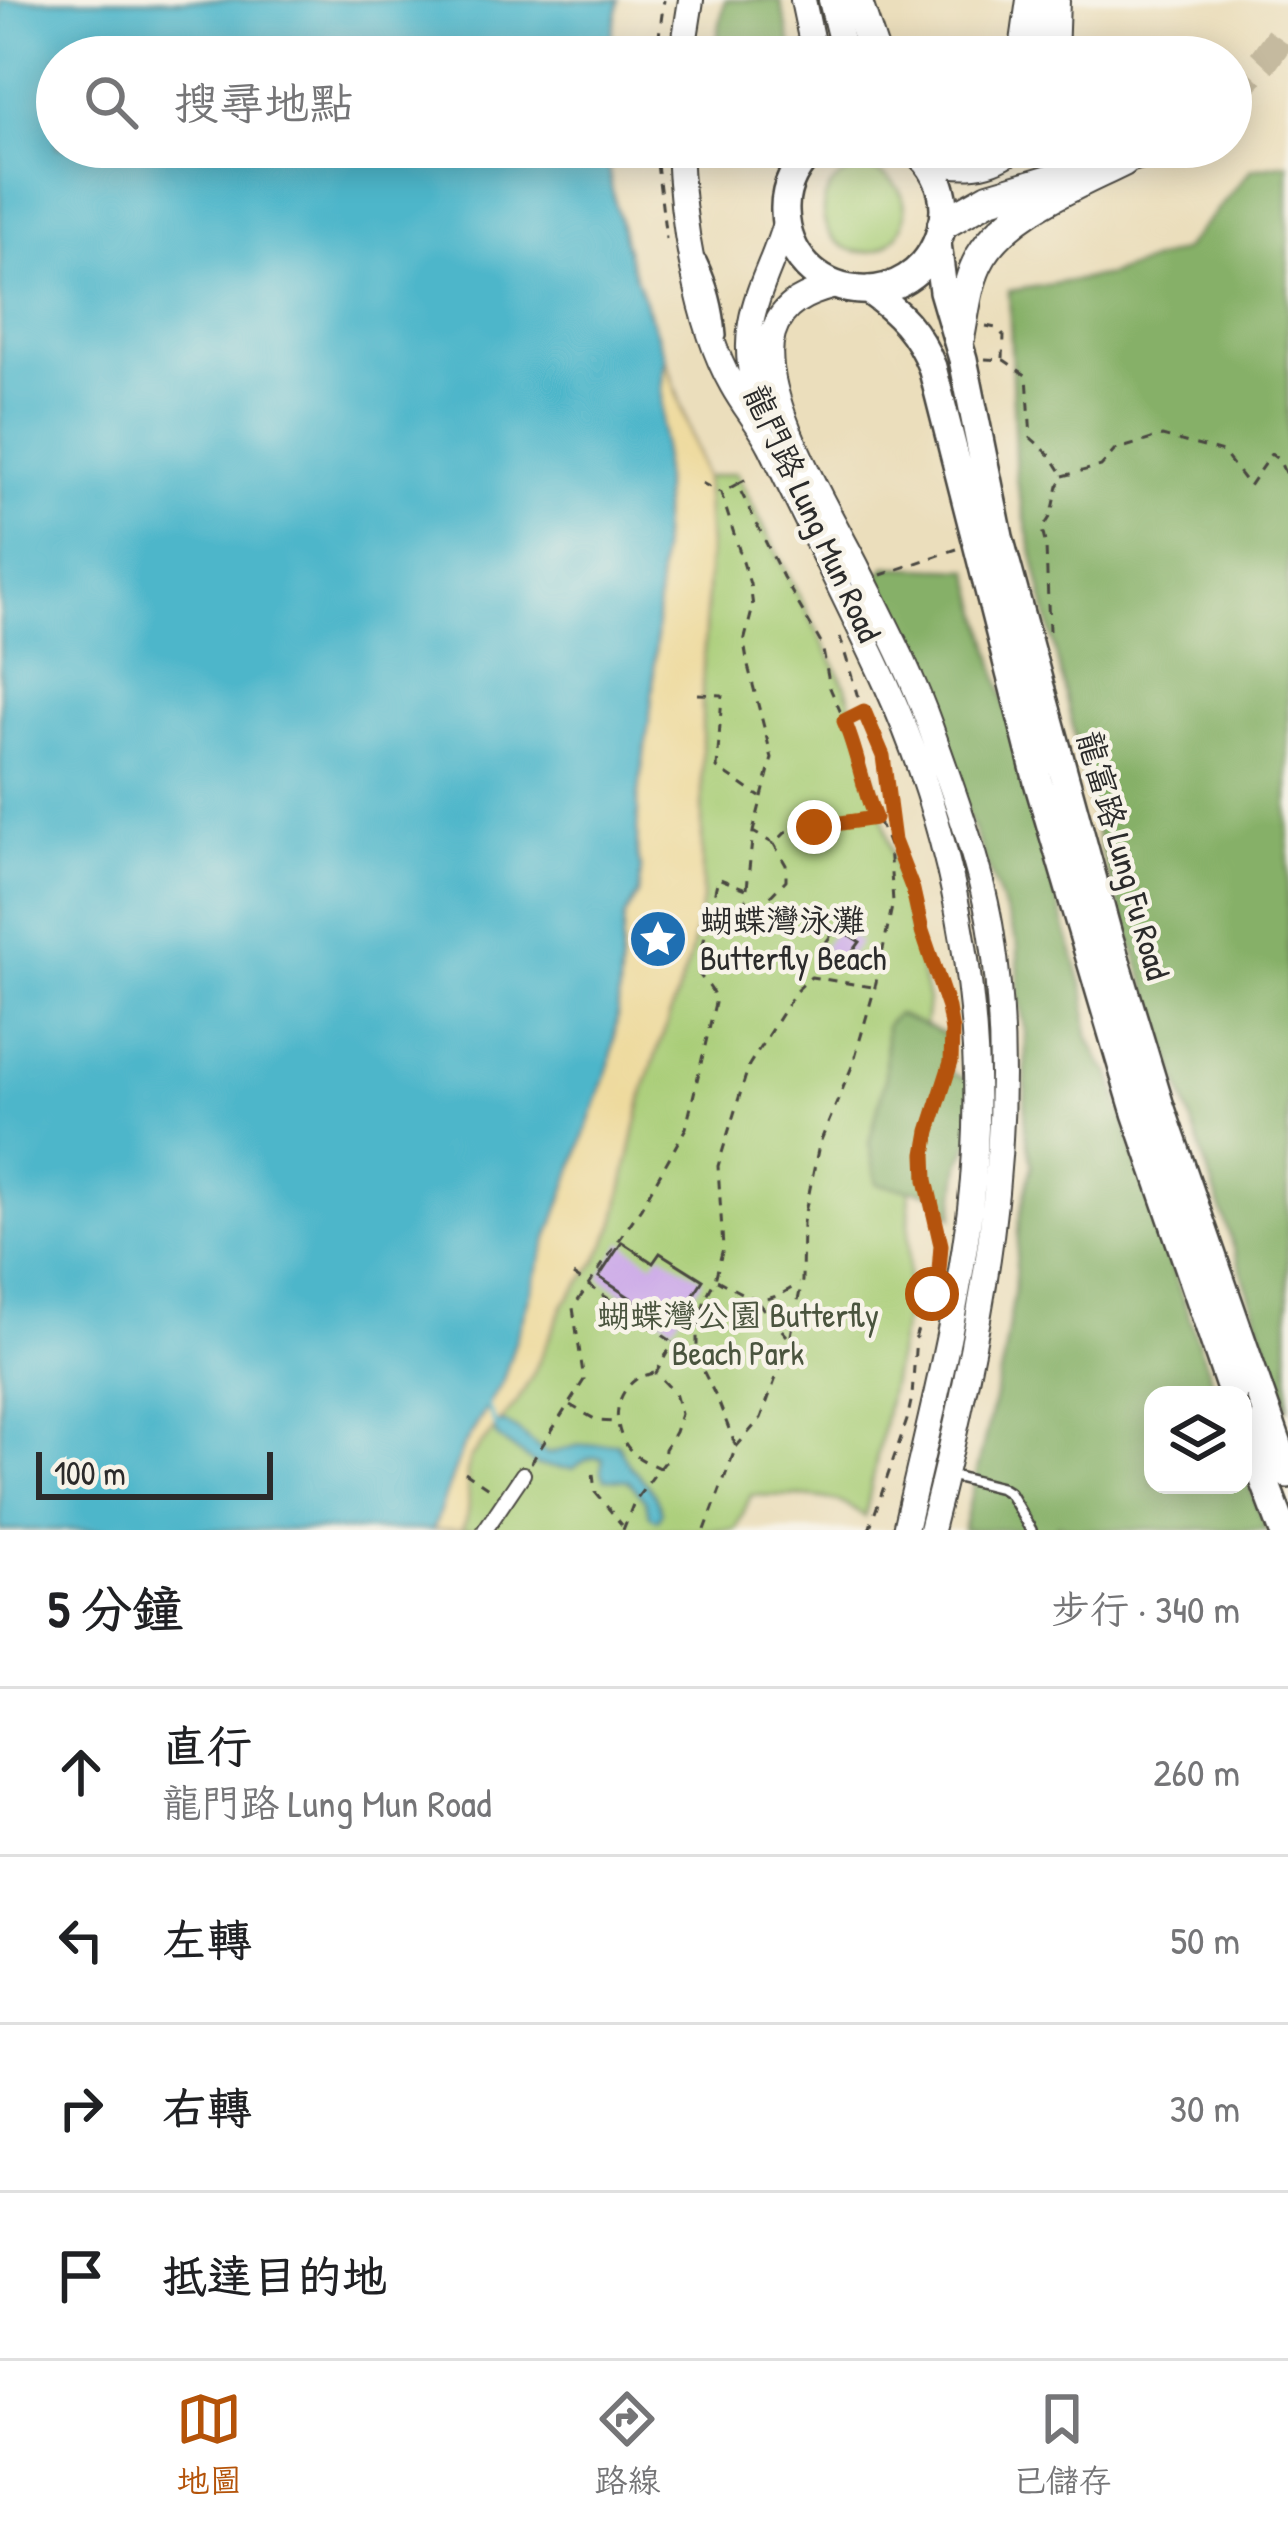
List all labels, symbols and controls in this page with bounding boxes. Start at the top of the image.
search box [36,36,1252,168]
icon: search [78,69,144,135]
text: 搜尋地點 [174,72,354,133]
street label: 龍門路 Lung Mun Road [733,377,892,649]
street label: 龍富路 Lung Fu Road [1067,726,1181,985]
route end [787,800,841,854]
place label: 蝴蝶灣泳灘 Butterfly Beach [700,898,887,981]
place icon: 蝴蝶灣泳灘 Butterfly Beach [627,908,689,970]
route start [905,1267,959,1321]
park label: 蝴蝶灣公園 Butterfly Beach Park [597,1293,879,1375]
map controls [1144,1386,1252,1494]
button: layers [1144,1386,1252,1494]
scale bar [36,1446,273,1499]
text: 100 m [54,1451,126,1495]
text: 5 分鐘 [48,1574,183,1643]
text: 步行 · 340 m [1051,1582,1240,1635]
text: 直行 [162,1715,252,1776]
icon: ahead [48,1739,114,1805]
text: 260 m [1153,1745,1240,1798]
text: 龍門路 Lung Mun Road [162,1776,491,1829]
icon: left [48,1907,114,1973]
text: 左轉 [162,1909,252,1970]
text: 50 m [1171,1913,1240,1966]
icon: right [48,2075,114,2141]
text: 右轉 [162,2077,252,2138]
text: 30 m [1170,2081,1240,2134]
icon: arrive [48,2243,114,2309]
text: 抵達目的地 [162,2245,387,2306]
tab: 地圖 [176,2386,242,2502]
tab: 路線 [594,2386,660,2502]
tab: 已儲存 [1013,2386,1112,2502]

